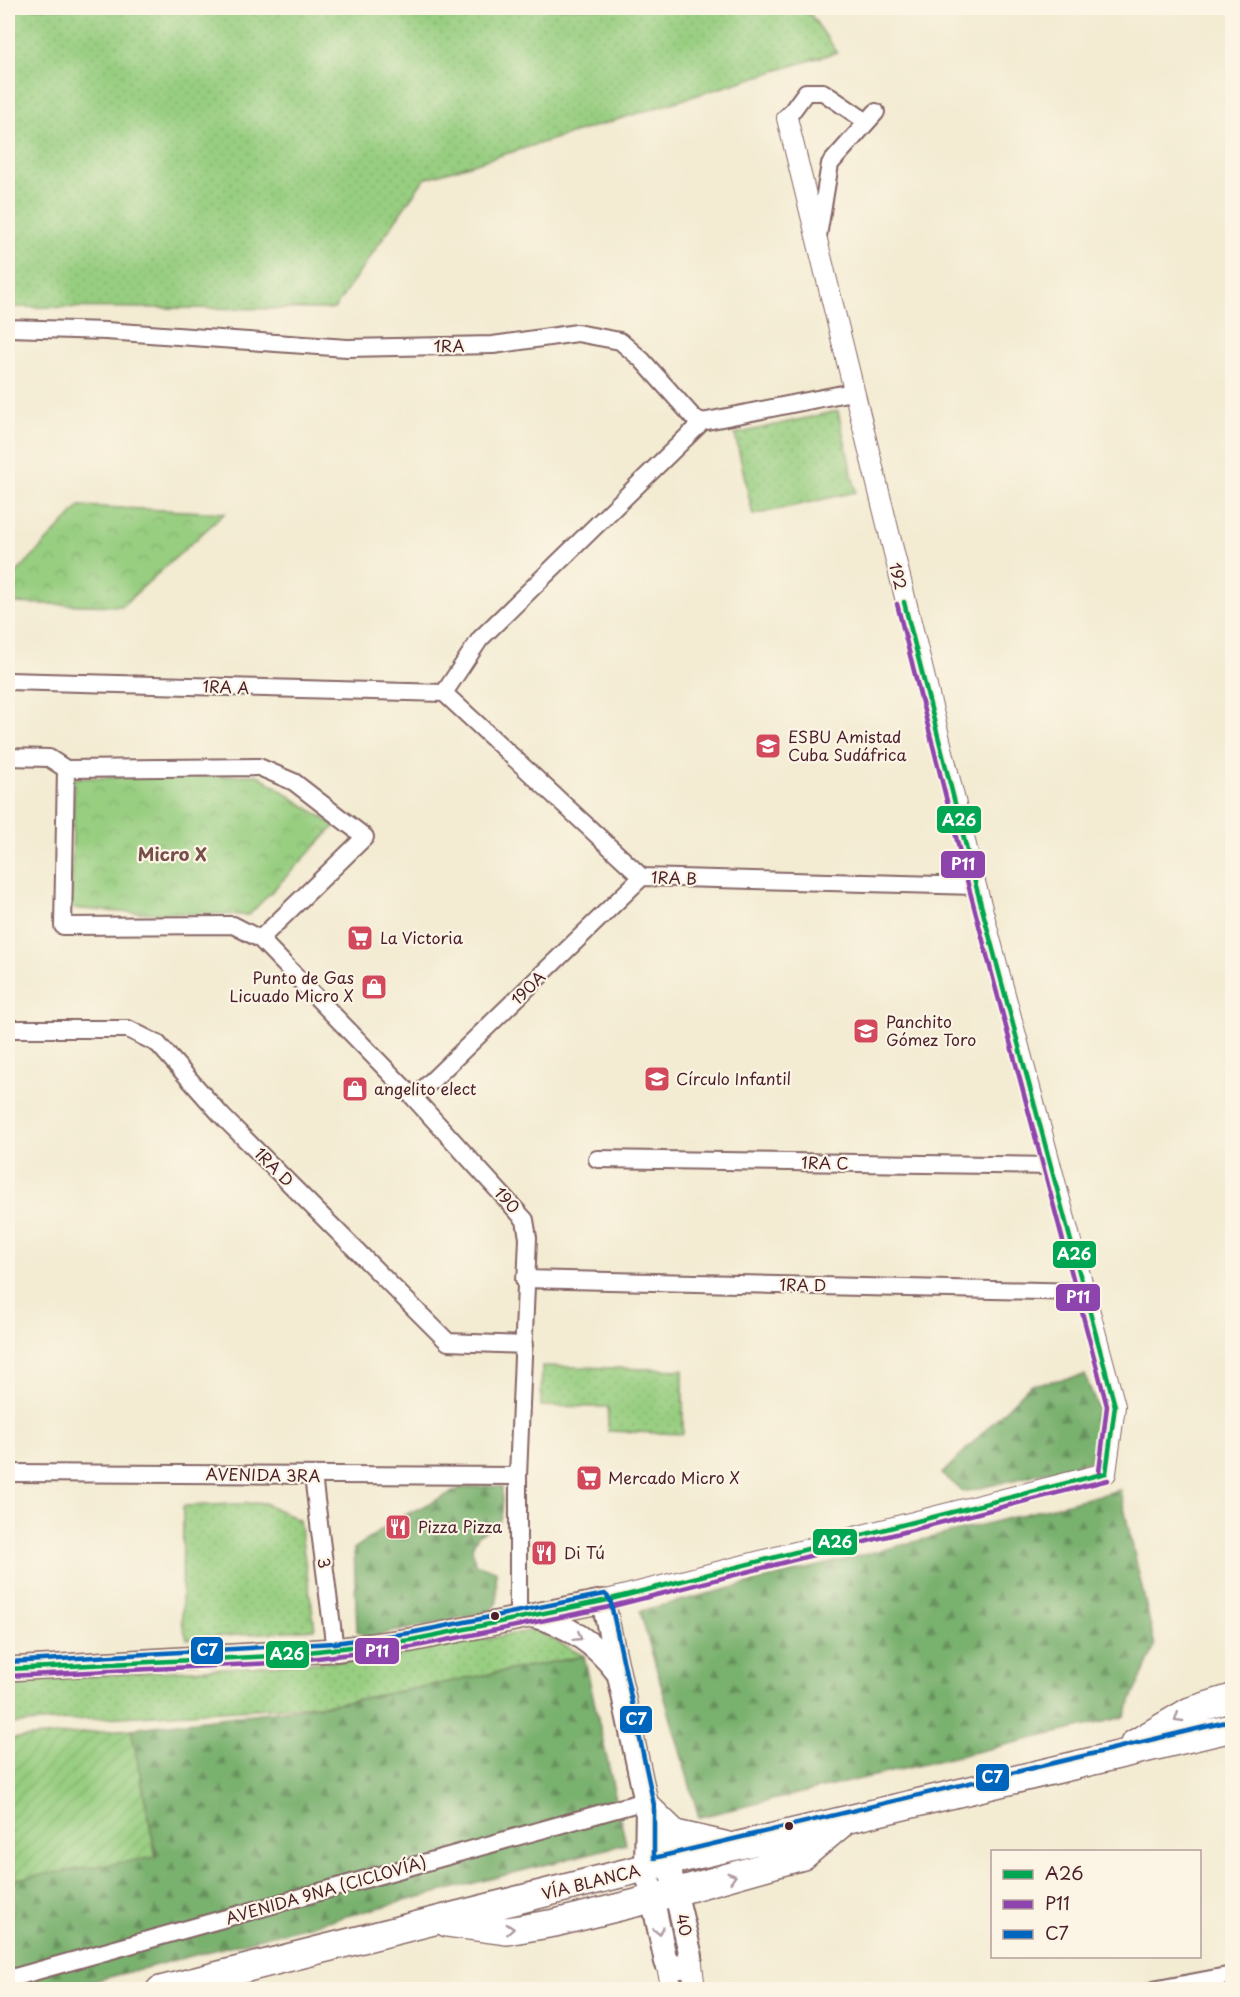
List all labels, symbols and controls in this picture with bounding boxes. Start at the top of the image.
street label: 1RA [433,333,465,357]
street label: 192 [884,560,914,592]
street label: 1RA A [202,673,250,699]
place label: ESBU Amistad Cuba Sudáfrica [788,724,906,766]
school or university icon: ESBU Amistad Cuba Sudáfrica [753,731,783,761]
line badge: A26 [936,805,982,834]
text: A26 [942,807,976,831]
district label: Micro X [138,840,207,867]
line badge: P11 [940,850,986,879]
text: P11 [951,851,975,875]
street label: 1RA B [651,864,697,890]
supermarket icon: La Victoria [345,923,375,953]
place label: La Victoria [380,925,464,949]
place label: Punto de Gas Licuado Micro X [230,965,354,1007]
street label: 190A [505,965,550,1010]
shop icon: Punto de Gas Licuado Micro X [359,972,389,1002]
place label: Panchito Gómez Toro [886,1009,976,1051]
school or university icon: Panchito Gómez Toro [851,1016,881,1046]
school or university icon: Círculo Infantil [642,1064,672,1094]
place label: Círculo Infantil [676,1066,791,1090]
shop icon: angelito elect [340,1074,370,1104]
place label: angelito elect [374,1076,476,1100]
street label: 1RA D [250,1141,300,1191]
street label: 1RA C [801,1150,849,1174]
street label: 190 [489,1181,526,1218]
line badge: A26 [1052,1240,1097,1269]
text: A26 [1057,1241,1091,1265]
street label: 1RA D [779,1272,827,1296]
line badge: P11 [1055,1283,1101,1312]
text: P11 [1066,1284,1090,1308]
street label: AVENIDA 3RA [205,1461,321,1487]
supermarket icon: Mercado Micro X [574,1463,604,1493]
place label: Mercado Micro X [608,1465,740,1489]
restaurant icon: Pizza Pizza [383,1512,413,1542]
place label: Pizza Pizza [418,1514,502,1538]
line badge: A26 [812,1528,858,1556]
text: A26 [818,1529,852,1553]
restaurant icon: Di Tú [529,1538,559,1568]
place label: Di Tú [564,1540,605,1564]
street label: 3 [312,1556,338,1570]
unlabelled marker [489,1610,501,1622]
one-way arrow [572,1629,582,1641]
line badge: C7 [190,1636,224,1665]
text: C7 [196,1637,218,1661]
line badge: P11 [354,1637,400,1665]
text: P11 [365,1638,389,1662]
line badge: A26 [265,1640,310,1669]
text: A26 [270,1641,304,1665]
line badge: C7 [619,1705,653,1734]
text: C7 [625,1706,647,1730]
one-way arrow [1174,1711,1184,1722]
line badge: C7 [975,1763,1010,1792]
text: C7 [981,1764,1003,1788]
unlabelled marker [783,1820,795,1832]
street label: AVENIDA 9NA (CICLOVÍA) [223,1849,429,1929]
legend [991,1850,1201,1958]
street label: VÍA BLANCA [539,1857,643,1905]
text: A26 [1045,1859,1083,1886]
one-way arrow [727,1872,737,1884]
text: P11 [1045,1889,1070,1916]
street label: 40 [671,1911,699,1938]
text: C7 [1045,1919,1069,1946]
one-way arrow [505,1923,514,1936]
one-way arrow [652,1925,665,1935]

